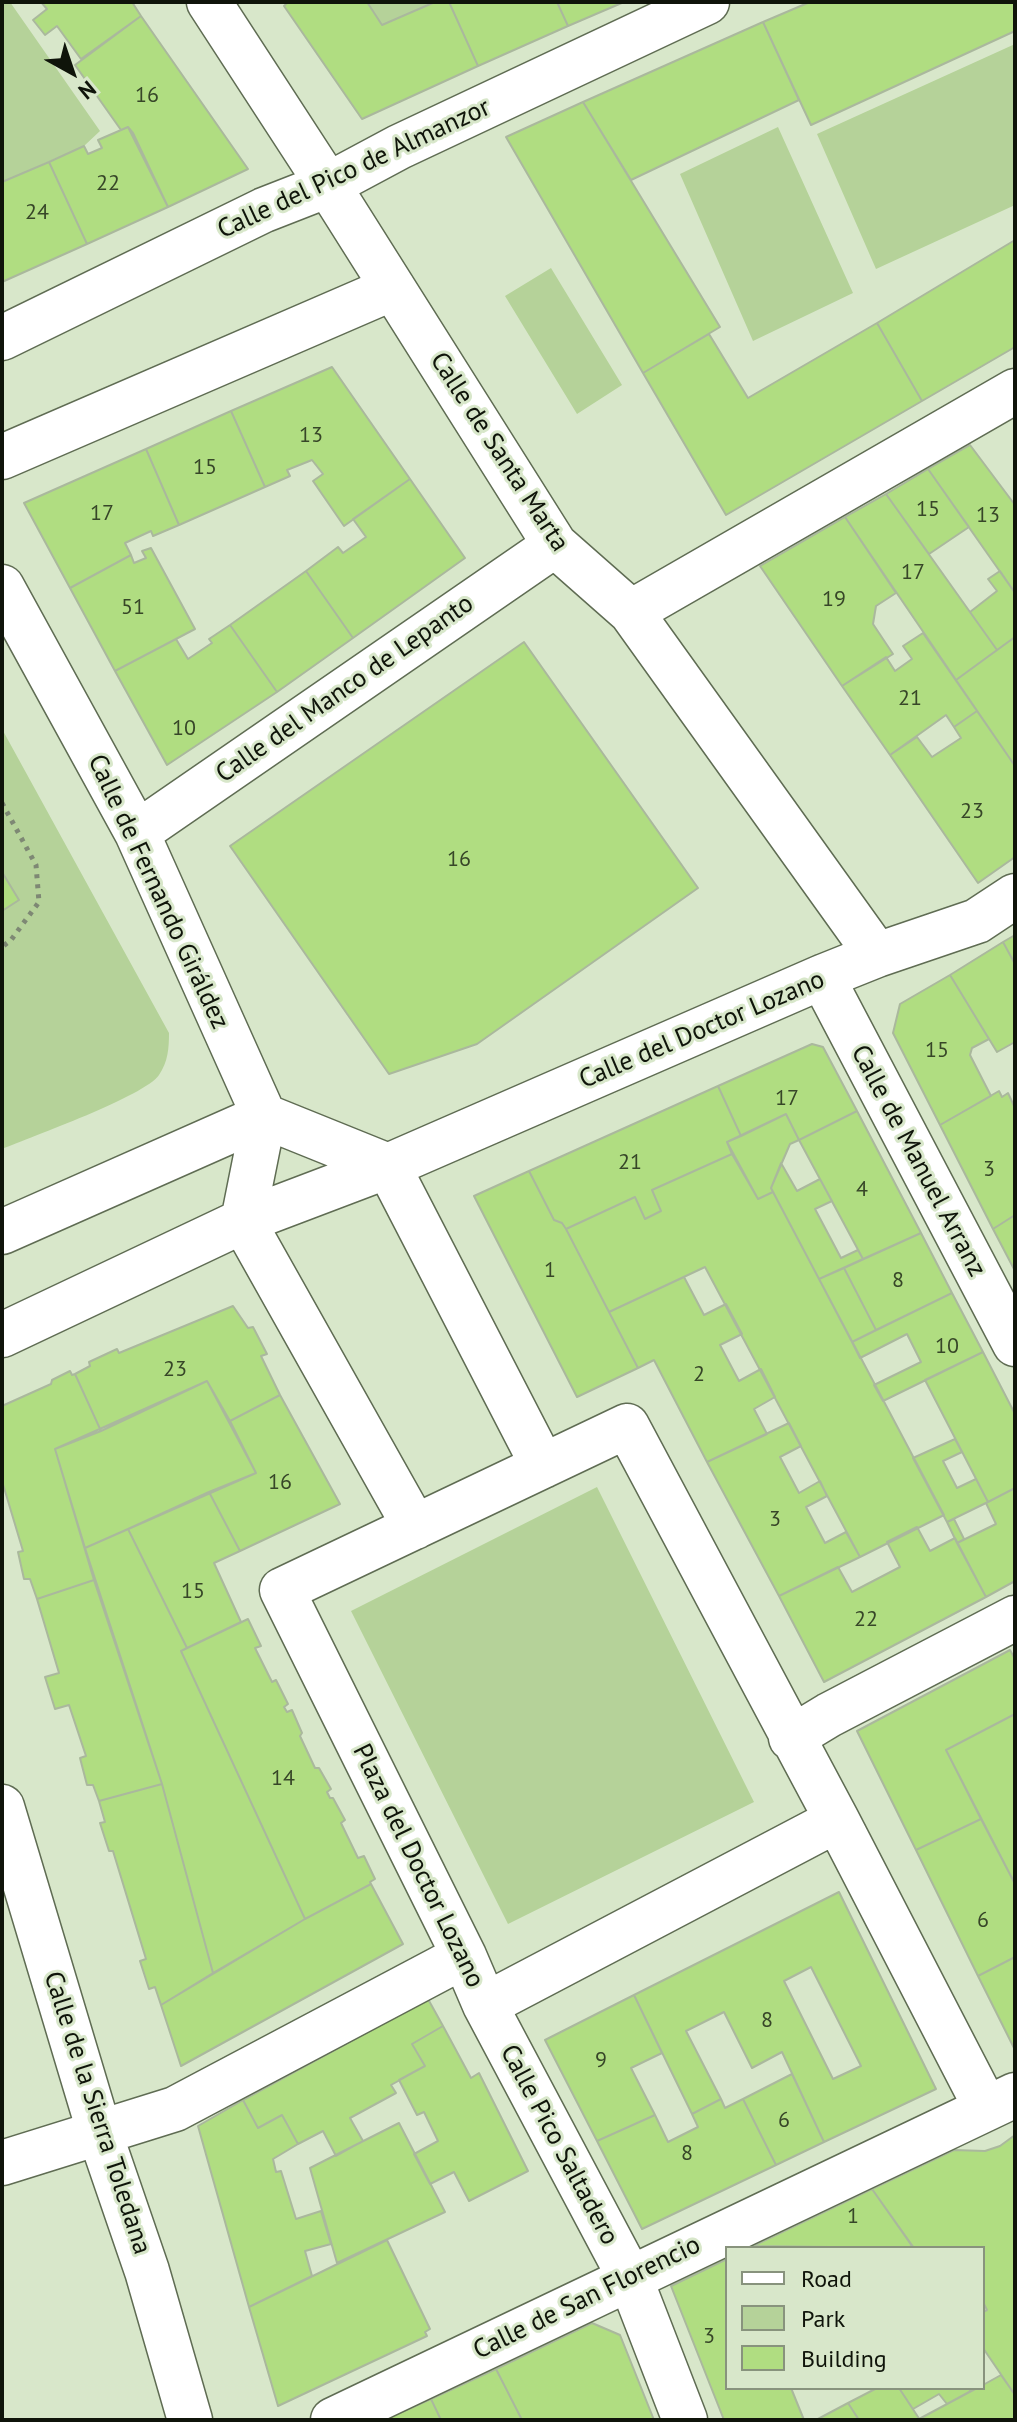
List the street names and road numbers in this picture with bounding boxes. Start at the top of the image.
street label: Calle del Pico de Almanzor [213,92,495,246]
street label: Calle de Santa Marta [423,347,575,557]
street label: Calle del Manco de Lepanto [210,588,480,790]
street label: Calle de Fernando Giráldez [81,750,235,1034]
street label: Calle del Doctor Lozano [575,964,829,1096]
street label: Calle de Manuel Arranz [844,1040,992,1282]
street label: Plaza del Doctor Lozano [345,1739,491,1993]
street label: Calle de la Sierra Toledana [36,1968,158,2258]
street label: Calle Pico Saltadero [493,2040,625,2250]
street label: Calle de San Florencio [468,2230,706,2366]

